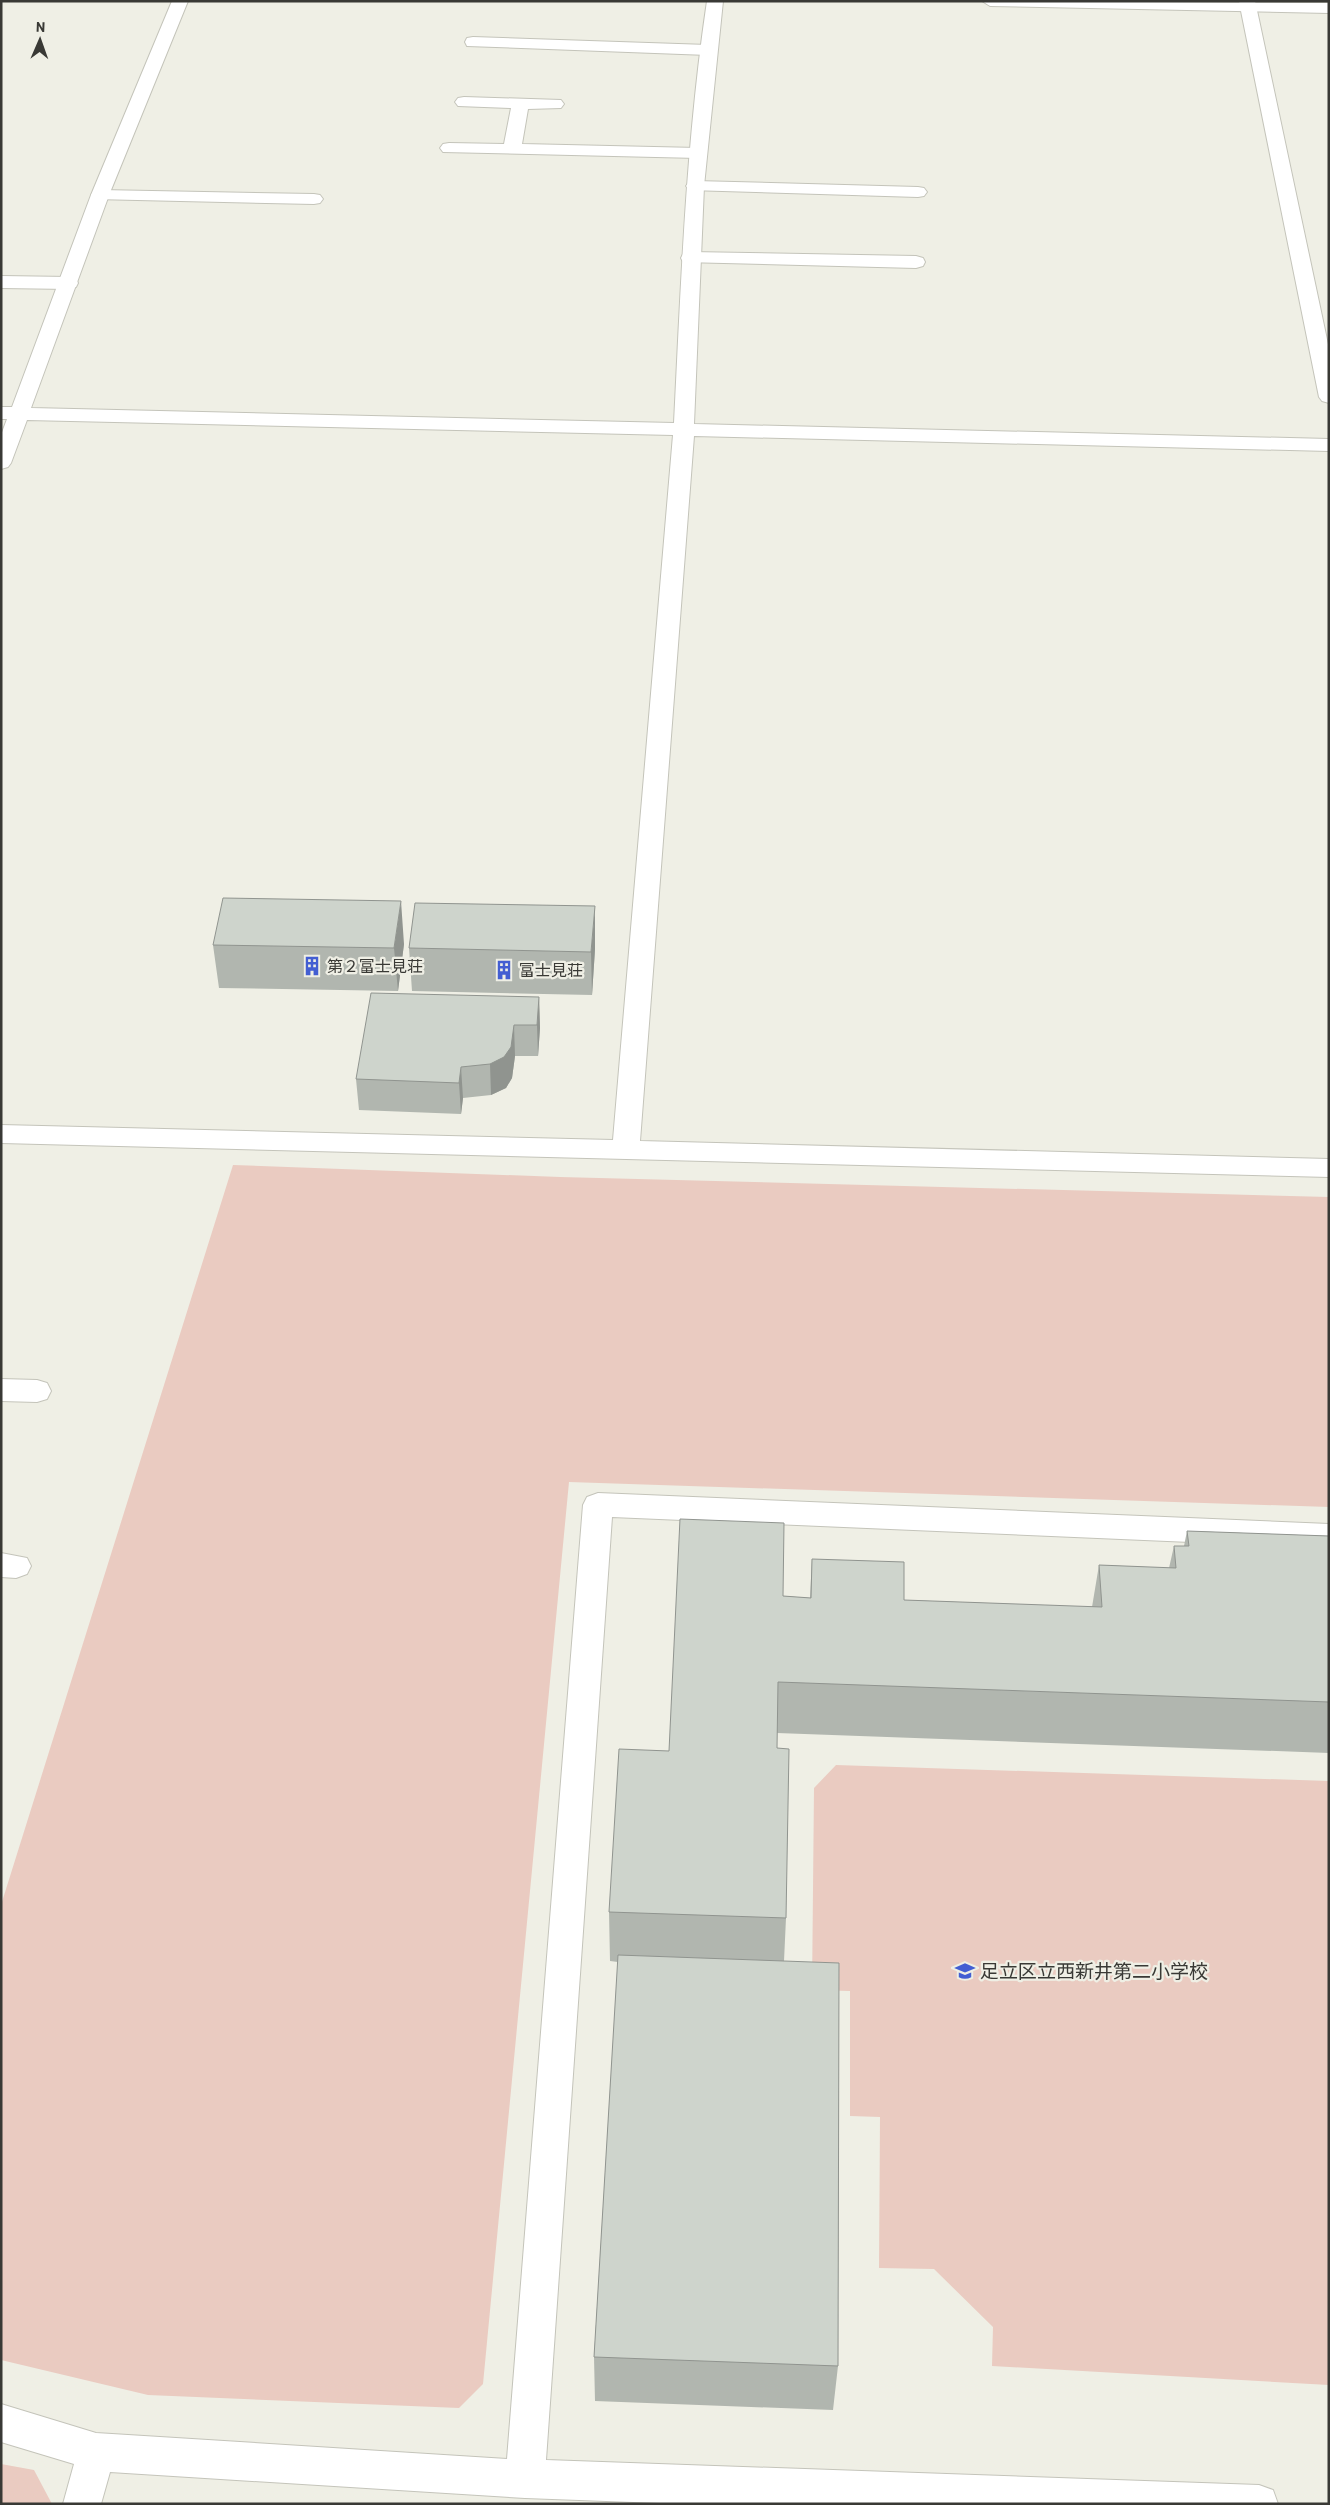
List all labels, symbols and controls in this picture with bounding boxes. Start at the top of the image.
north arrow [15,15,65,65]
text: N [36,18,45,35]
building icon: 第２富士見荘 [301,955,323,977]
place label: 第２富士見荘 [327,956,423,975]
building icon: 富士見荘 [493,959,515,981]
place label: 富士見荘 [519,960,583,979]
place label: 足立区立西新井第二小学校 [980,1959,1208,1982]
school or university icon: 足立区立西新井第二小学校 [954,1960,976,1982]

